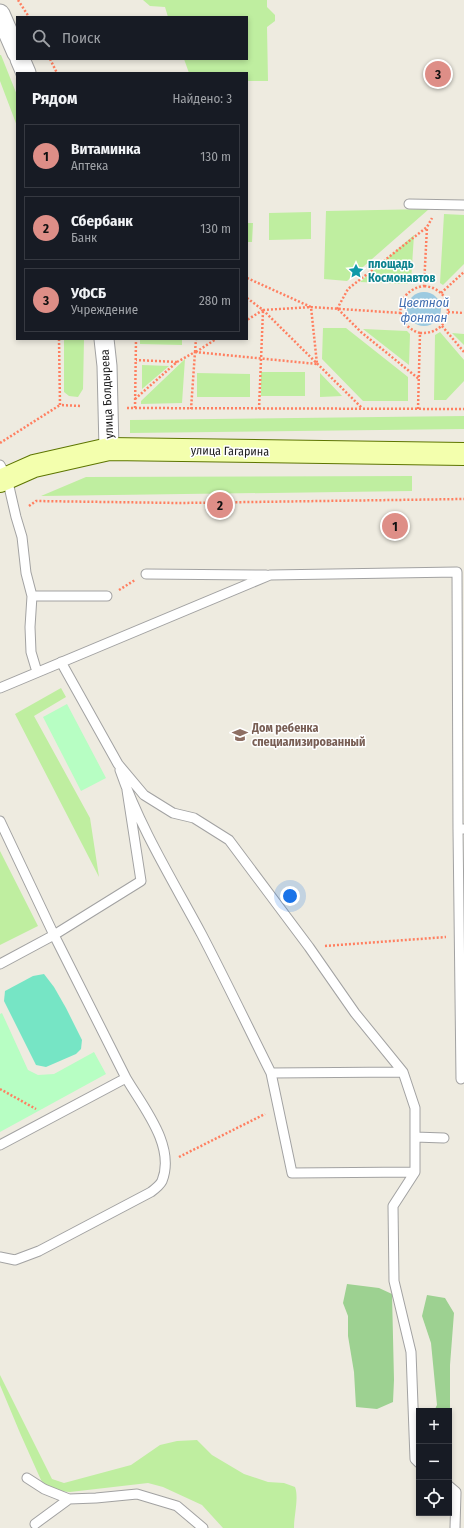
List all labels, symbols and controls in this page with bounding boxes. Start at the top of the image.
search box [16,16,248,60]
icon: search [30,27,52,49]
text: Поиск [62,29,100,47]
pin: 3 [425,59,451,89]
text: Рядом [32,88,77,109]
text: Найдено: 3 [172,91,232,106]
text: Витаминка [71,140,141,158]
text: 1 [43,149,49,164]
text: 130 m [200,149,231,164]
text: Аптека [71,158,108,173]
text: Сбербанк [71,212,133,230]
text: 2 [43,221,49,236]
text: 130 m [200,221,231,236]
text: Банк [71,230,97,245]
place label: площадь Космонавтов [368,257,436,285]
place icon: площадь Космонавтов [347,262,365,280]
text: УФСБ [71,284,106,302]
text: 3 [43,293,49,308]
text: 280 m [199,293,231,308]
water label: Цветной фонтан [399,295,450,325]
text: Учреждение [71,302,138,317]
street label: улица Болдырева [98,349,116,439]
street label: улица Гагарина [191,443,269,459]
pin: 2 [207,490,233,520]
pin: 1 [382,511,408,541]
place label: Дом ребенка специализированный [251,721,365,749]
school or university icon: Дом ребенка специализированный [231,726,249,744]
your location [280,886,300,906]
map controls [416,1408,452,1516]
button: + [416,1408,452,1444]
button: − [416,1444,452,1480]
button: locate [416,1480,452,1516]

